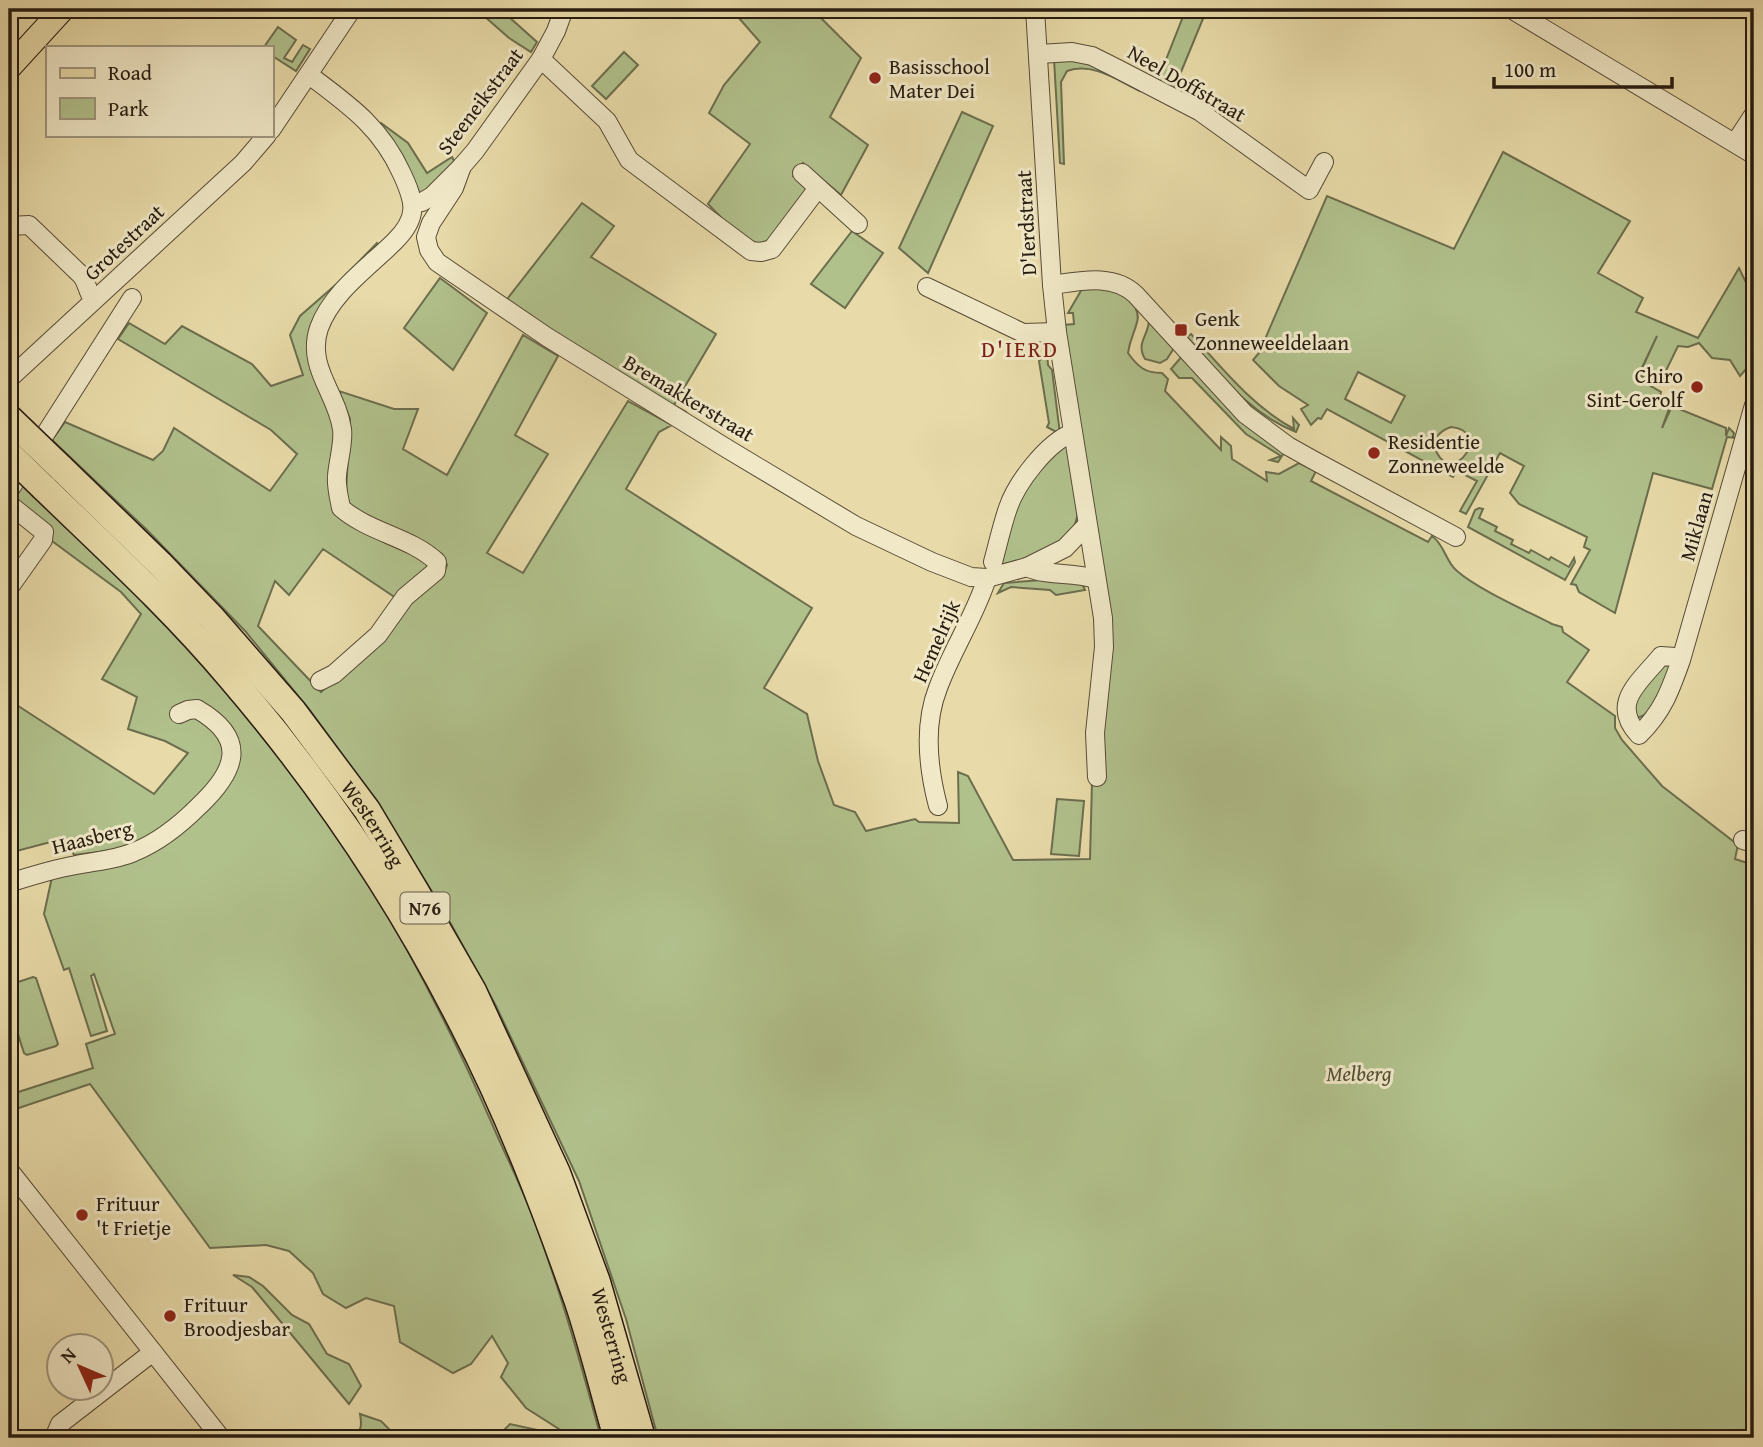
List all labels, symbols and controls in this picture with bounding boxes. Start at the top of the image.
street label: Neel Doffstraat [1122,36,1253,130]
street label: Steeneikstraat [429,40,531,161]
legend [46,46,273,136]
scale bar [1494,46,1672,90]
place label: Basisschool Mater Dei [889,51,990,106]
text: 100 m [1504,54,1556,85]
text: Road [108,57,153,88]
marker: Basisschool Mater Dei [867,70,883,86]
text: Park [108,93,149,124]
street label: D'Ierdstraat [1008,169,1044,277]
street label: Grotestraat [77,196,172,287]
place label: Genk Zonneweeldelaan [1195,303,1349,358]
marker: Genk Zonneweeldelaan [1173,322,1189,338]
district label: D'IERD [981,332,1059,365]
street label: Bremakkerstraat [618,347,761,450]
place label: Chiro Sint-Gerolf [1587,360,1685,415]
marker: Chiro Sint-Gerolf [1689,379,1705,395]
place label: Residentie Zonneweelde [1388,426,1505,481]
marker: Residentie Zonneweelde [1366,445,1382,461]
street label: Miklaan [1671,487,1721,565]
street label: Hemelrijk [904,594,968,687]
street label: Westerring [334,773,413,873]
street label: Haasberg [48,812,136,862]
road number: N76 [400,893,450,924]
park label: Melberg [1327,1058,1392,1089]
place label: Frituur 't Frietje [96,1188,171,1243]
marker: Frituur 't Frietje [74,1207,90,1223]
street label: Westerring [584,1284,641,1387]
place label: Frituur Broodjesbar [184,1289,291,1344]
marker: Frituur Broodjesbar [162,1308,178,1324]
north arrow [46,1332,116,1402]
text: N [53,1341,82,1369]

